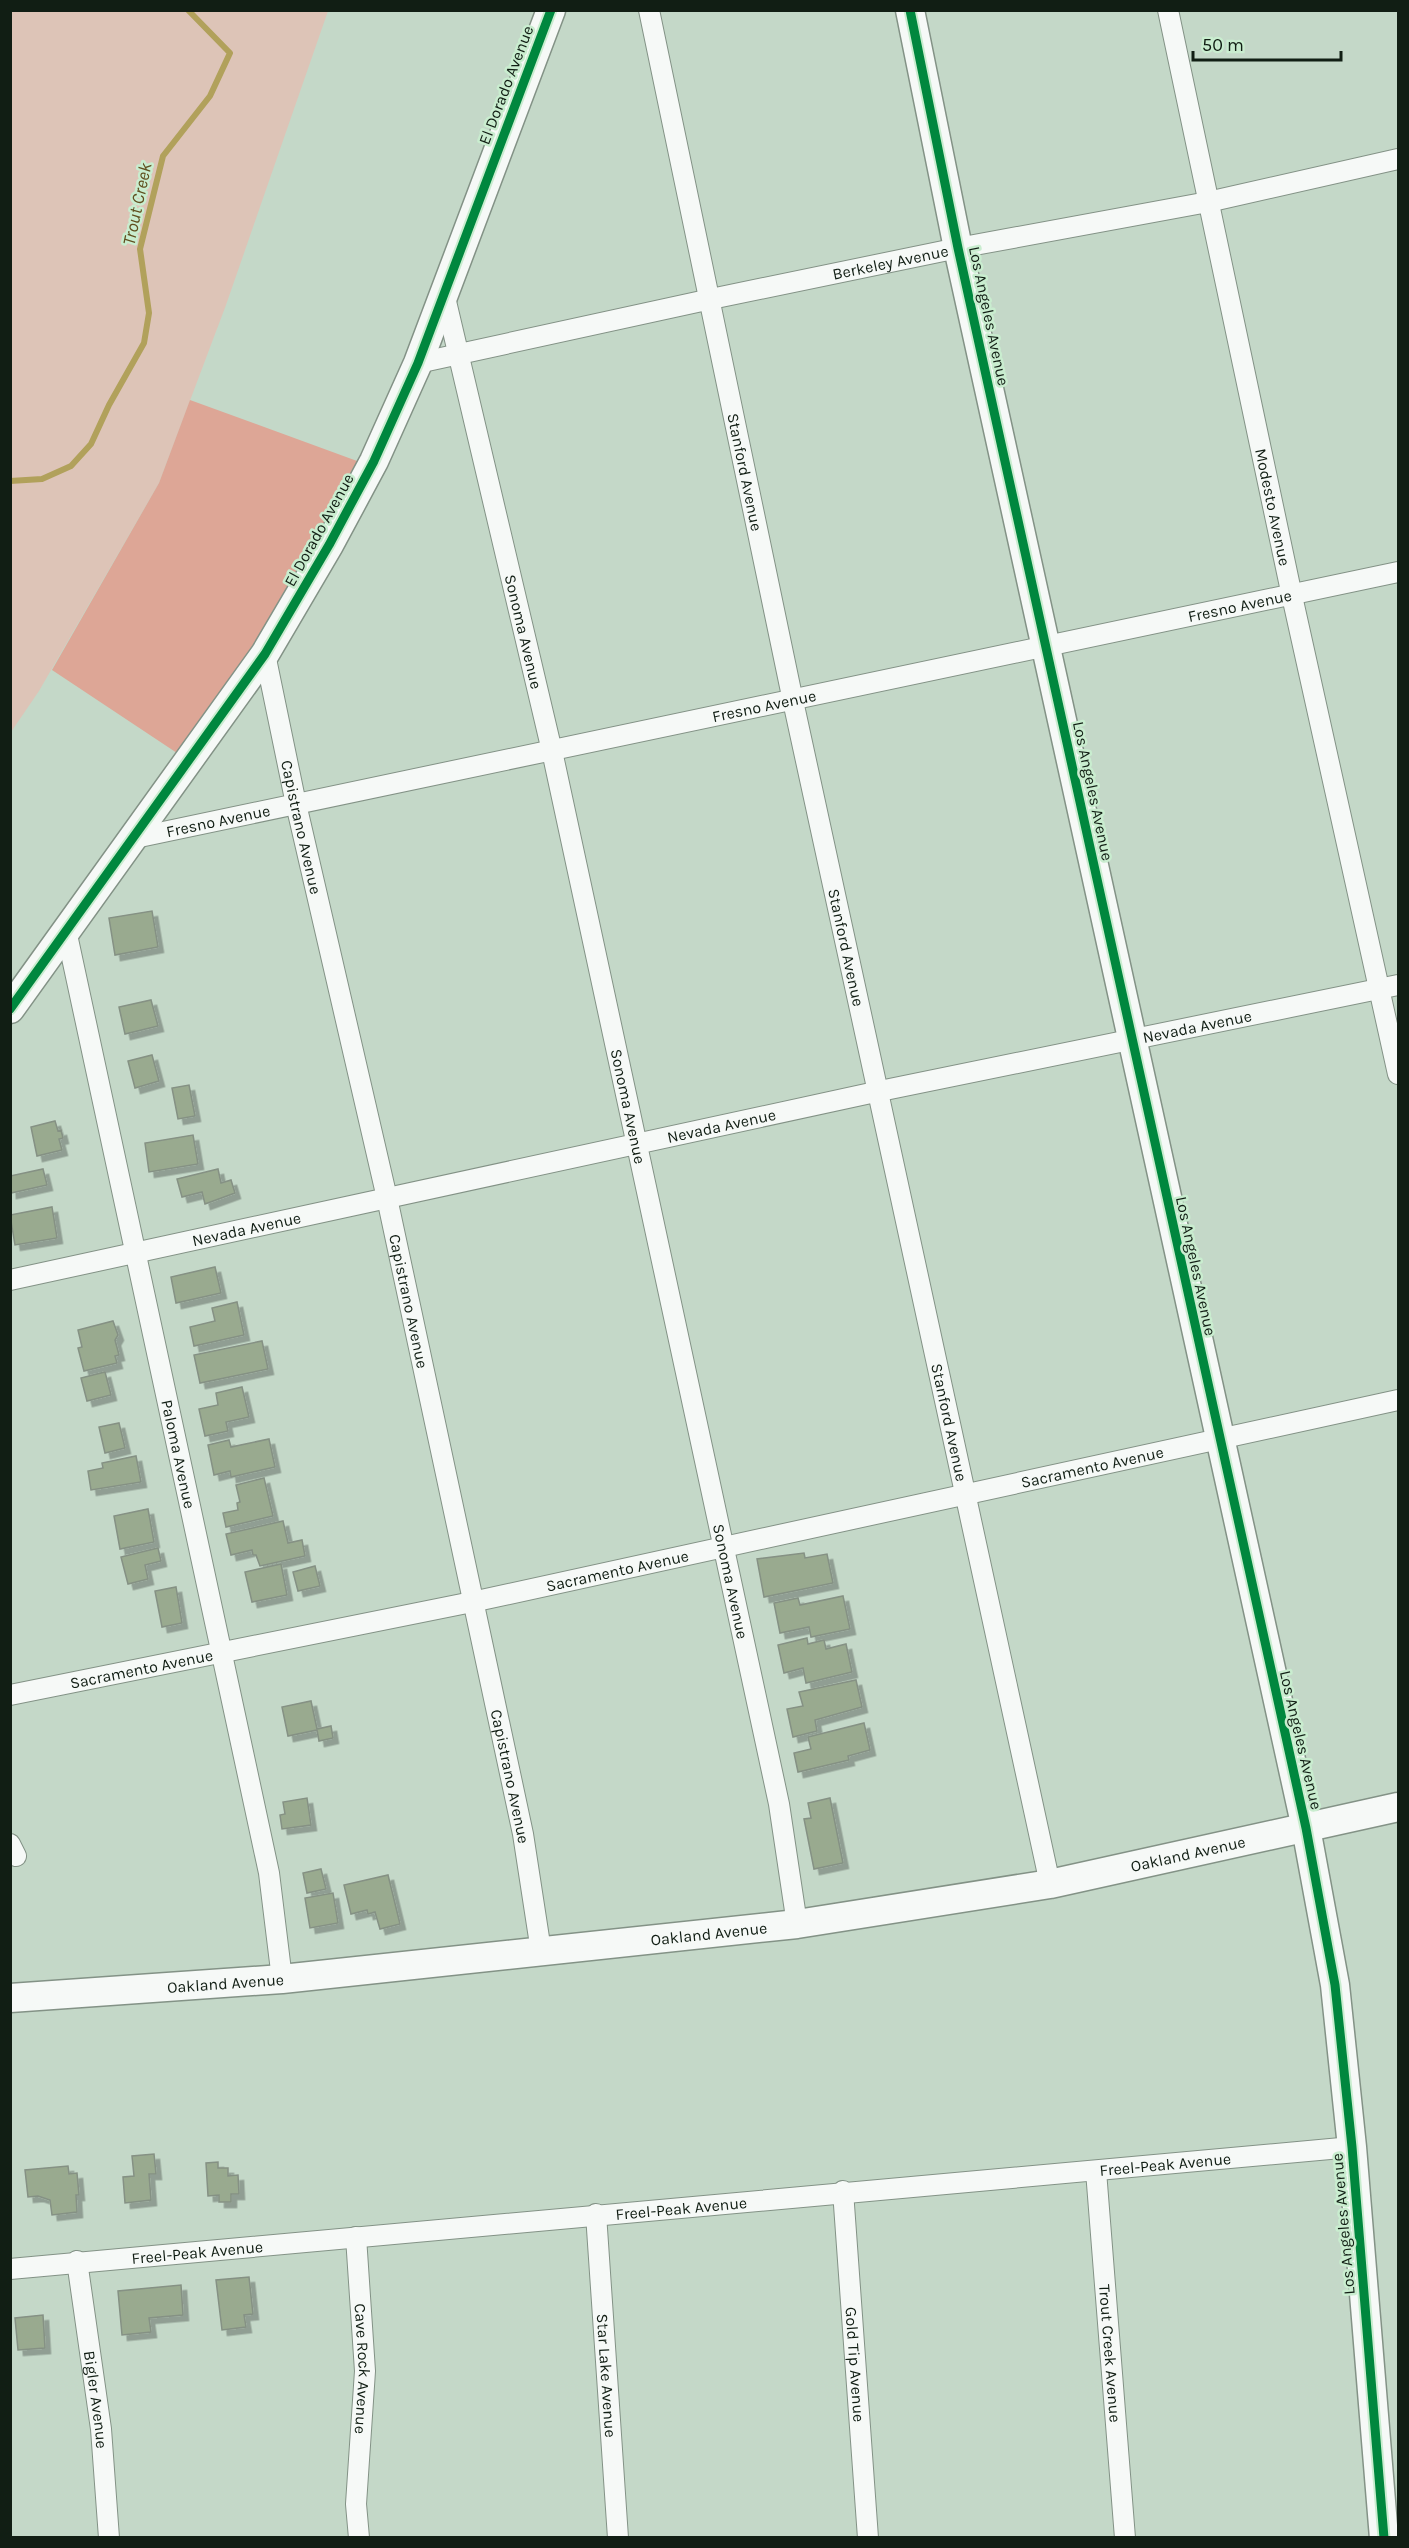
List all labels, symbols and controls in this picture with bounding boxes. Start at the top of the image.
street label: El Dorado Avenue [475,23,537,147]
scale bar [1193,24,1342,62]
text: 50 m [1202,34,1244,56]
water label: Trout Creek [118,160,157,247]
street label: Berkeley Avenue [831,241,950,283]
street label: Los Angeles Avenue [965,245,1013,387]
street label: Stanford Avenue [724,411,767,533]
street label: Modesto Avenue [1251,446,1295,568]
street label: El Dorado Avenue [280,470,358,590]
street label: Sonoma Avenue [501,573,547,691]
street label: Fresno Avenue [1186,585,1293,626]
street label: Fresno Avenue [710,685,818,726]
street label: Los Angeles Avenue [1069,720,1117,862]
street label: Capistrano Avenue [278,758,326,896]
street label: Fresno Avenue [164,800,272,841]
street label: Stanford Avenue [824,887,869,1008]
street label: Nevada Avenue [1141,1006,1253,1047]
street label: Sonoma Avenue [607,1047,650,1166]
street label: Nevada Avenue [665,1104,778,1147]
street label: Los Angeles Avenue [1172,1195,1220,1337]
street label: Nevada Avenue [190,1208,303,1250]
street label: Capistrano Avenue [385,1232,433,1370]
street label: Stanford Avenue [928,1362,972,1483]
street label: Paloma Avenue [158,1398,200,1510]
street label: Sacramento Avenue [1019,1442,1165,1492]
street label: Sonoma Avenue [709,1522,753,1641]
street label: Sacramento Avenue [544,1546,690,1595]
street label: Sacramento Avenue [68,1645,215,1692]
street label: Los Angeles Avenue [1276,1669,1326,1811]
street label: Capistrano Avenue [487,1708,534,1845]
street label: Oakland Avenue [1129,1832,1247,1875]
street label: Oakland Avenue [650,1918,768,1949]
street label: Oakland Avenue [166,1969,285,1997]
street label: Freel-Peak Avenue [1099,2149,1232,2179]
street label: Los Angeles Avenue [1327,2152,1359,2296]
street label: Freel-Peak Avenue [615,2193,748,2223]
street label: Freel-Peak Avenue [131,2237,264,2267]
street label: Trout Creek Avenue [1095,2284,1125,2423]
street label: Cave Rock Avenue [351,2303,375,2435]
street label: Gold Tip Avenue [842,2306,869,2423]
street label: Star Lake Avenue [593,2313,621,2438]
street label: Bigler Avenue [80,2349,112,2449]

